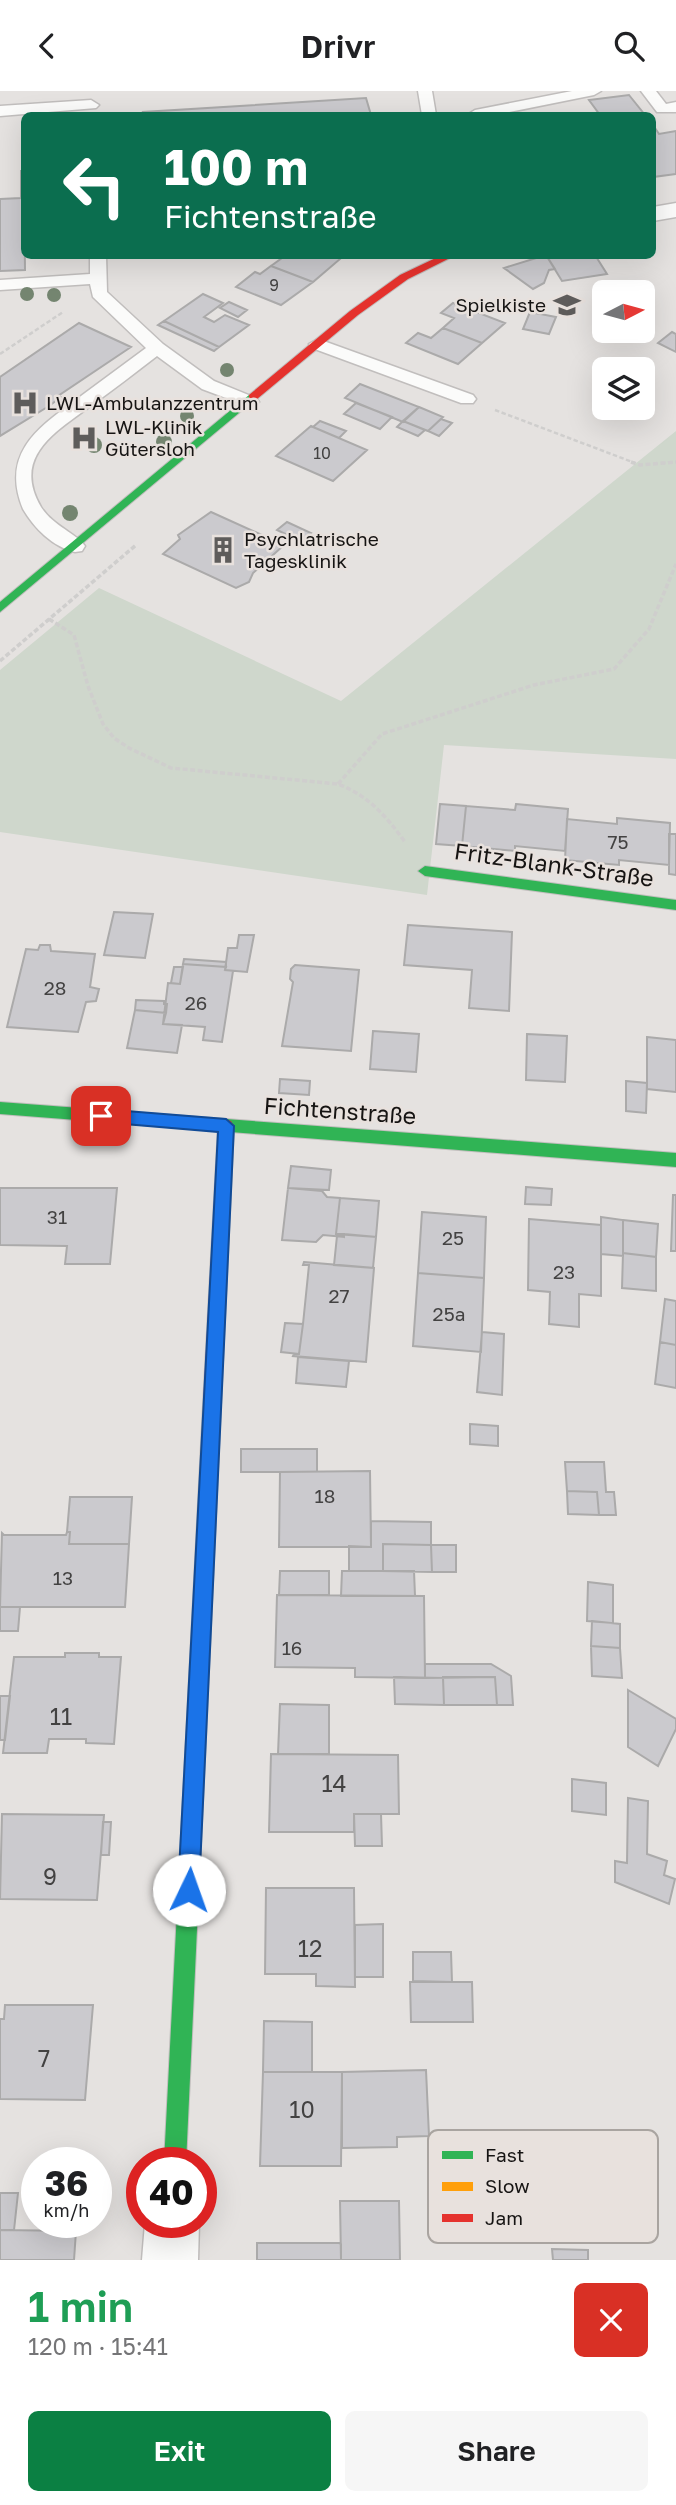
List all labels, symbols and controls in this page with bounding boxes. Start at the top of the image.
icon: back [28,27,66,65]
text: Drivr [301,27,375,65]
icon: search [610,27,648,65]
text: 100 m [164,137,308,196]
icon: left [49,140,140,231]
text: Fichtenstraße [164,197,377,235]
house number: 9 [269,275,279,295]
north arrow [592,280,654,343]
map controls [592,280,655,420]
school or university icon: Spielkiste [552,290,582,320]
place label: Spielkiste [455,293,546,316]
button: layers [592,357,655,420]
hospital icon: LWL-Ambulanzzentrum [10,388,40,418]
place label: LWL-Ambulanzzentrum [46,391,259,414]
place label: LWL-Klinik Gütersloh [105,415,203,460]
hospital icon: LWL-Klinik Gütersloh [69,423,99,453]
house number: 10 [313,443,331,463]
place label: Psychlatrische Tagesklinik [244,527,379,572]
building icon: Psychlatrische Tagesklinik [208,535,238,565]
house number: 75 [607,830,629,853]
street label: Fritz-Blank-Straße [453,836,656,892]
house number: 28 [44,976,66,999]
house number: 26 [185,991,207,1014]
pin [71,1086,131,1146]
street label: Fichtenstraße [263,1091,417,1129]
icon: arrive [82,1097,120,1135]
house number: 31 [47,1205,67,1228]
house number: 25 [442,1226,464,1249]
house number: 23 [553,1260,575,1283]
house number: 27 [328,1284,350,1307]
house number: 25a [433,1302,465,1325]
house number: 18 [315,1484,335,1507]
house number: 13 [53,1566,73,1589]
house number: 16 [282,1636,302,1659]
house number: 11 [50,1702,72,1730]
house number: 14 [321,1769,347,1797]
position arrow [152,1853,226,1927]
house number: 9 [43,1862,57,1890]
house number: 12 [298,1934,322,1962]
house number: 7 [38,2044,50,2072]
house number: 10 [289,2095,315,2123]
legend [428,2130,658,2243]
text: Fast [485,2143,524,2166]
speed limit sign: 40 [126,2147,217,2238]
text: 36 [45,2162,88,2204]
text: Slow [485,2174,530,2197]
text: km/h [44,2199,89,2221]
text: Jam [485,2206,523,2229]
text: 1 min [28,2281,133,2331]
button: close [574,2283,648,2357]
text: 120 m · 15:41 [28,2332,168,2360]
button: Exit [28,2411,331,2491]
button: Share [345,2411,648,2491]

